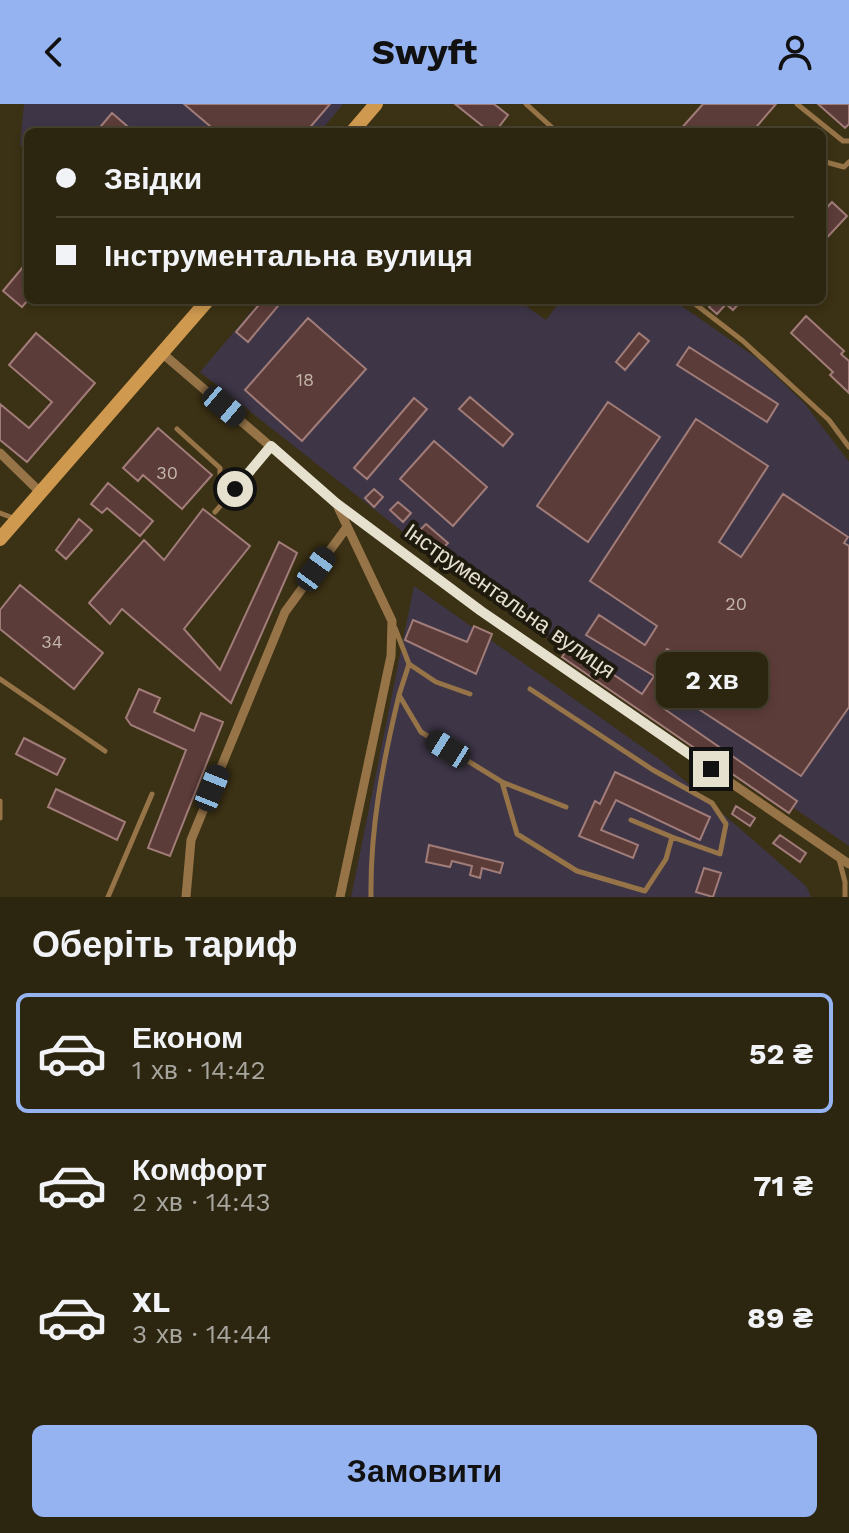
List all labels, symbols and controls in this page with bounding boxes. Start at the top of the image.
icon: back [32,30,76,74]
icon: person [773,30,817,74]
text: Swyft [372,31,477,73]
text: Звідки [104,161,202,196]
text: Інструментальна вулиця [104,238,473,273]
house number: 18 [296,369,314,390]
car [198,381,250,431]
house number: 30 [156,462,178,483]
route start [217,471,253,507]
street label: Інструментальна вулиця [400,519,620,683]
car [292,543,340,595]
house number: 20 [725,593,747,614]
house number: 34 [41,631,63,652]
callout: 2 хв [655,653,767,709]
text: 2 хв [685,665,739,695]
car [421,726,475,772]
route end [693,751,729,787]
car [192,761,232,815]
text: Оберіть тариф [32,924,298,966]
icon: car [36,1017,108,1089]
text: Економ [132,1020,243,1055]
text: 52 ₴ [749,1036,813,1071]
text: 1 хв · 14:42 [132,1055,266,1085]
icon: car [36,1149,108,1221]
text: Комфорт [132,1152,267,1187]
text: 71 ₴ [753,1168,813,1203]
text: 2 хв · 14:43 [132,1187,271,1217]
icon: car [36,1281,108,1353]
text: XL [132,1284,170,1319]
text: 89 ₴ [747,1300,813,1335]
text: 3 хв · 14:44 [132,1319,271,1349]
button: Замовити [32,1425,817,1517]

